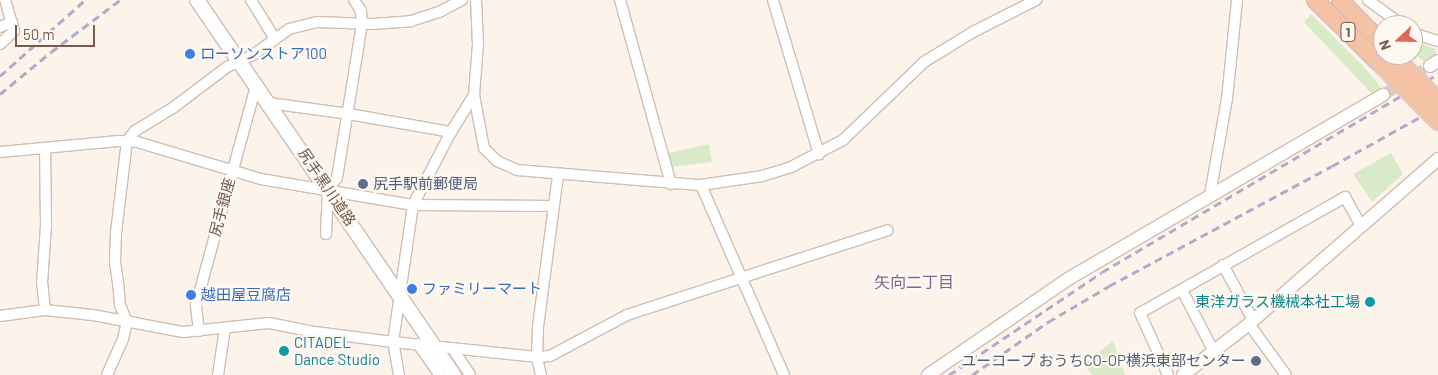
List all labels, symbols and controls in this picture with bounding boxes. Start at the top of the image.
scale bar [18,15,98,47]
north arrow [1373,15,1423,65]
road number: 1 [1340,21,1356,44]
text: 50 m [23,25,55,43]
text: N [1375,38,1394,53]
place label: ローソンストア100 [200,45,327,63]
marker: ローソンストア100 [184,48,196,60]
street label: 尻手黒川道路 [294,145,360,229]
place label: 尻手駅前郵便局 [373,175,478,193]
street label: 尻手銀座 [206,176,238,238]
marker: 尻手駅前郵便局 [357,178,369,190]
district label: 矢向二丁目 [874,272,954,292]
place label: ファミリーマート [422,280,542,298]
marker: ファミリーマート [406,283,418,295]
place label: 越田屋豆腐店 [201,286,291,304]
marker: 越田屋豆腐店 [185,289,197,301]
place label: 東洋ガラス機械本社工場 [1195,293,1360,311]
marker: 東洋ガラス機械本社工場 [1364,296,1376,308]
place label: CITADEL Dance Studio [294,333,380,368]
marker: CITADEL Dance Studio [278,345,290,357]
place label: ユーコープ おうちCO-OP横浜東部センター [960,352,1246,370]
marker: ユーコープ おうちCO-OP横浜東部センター [1250,355,1262,367]

